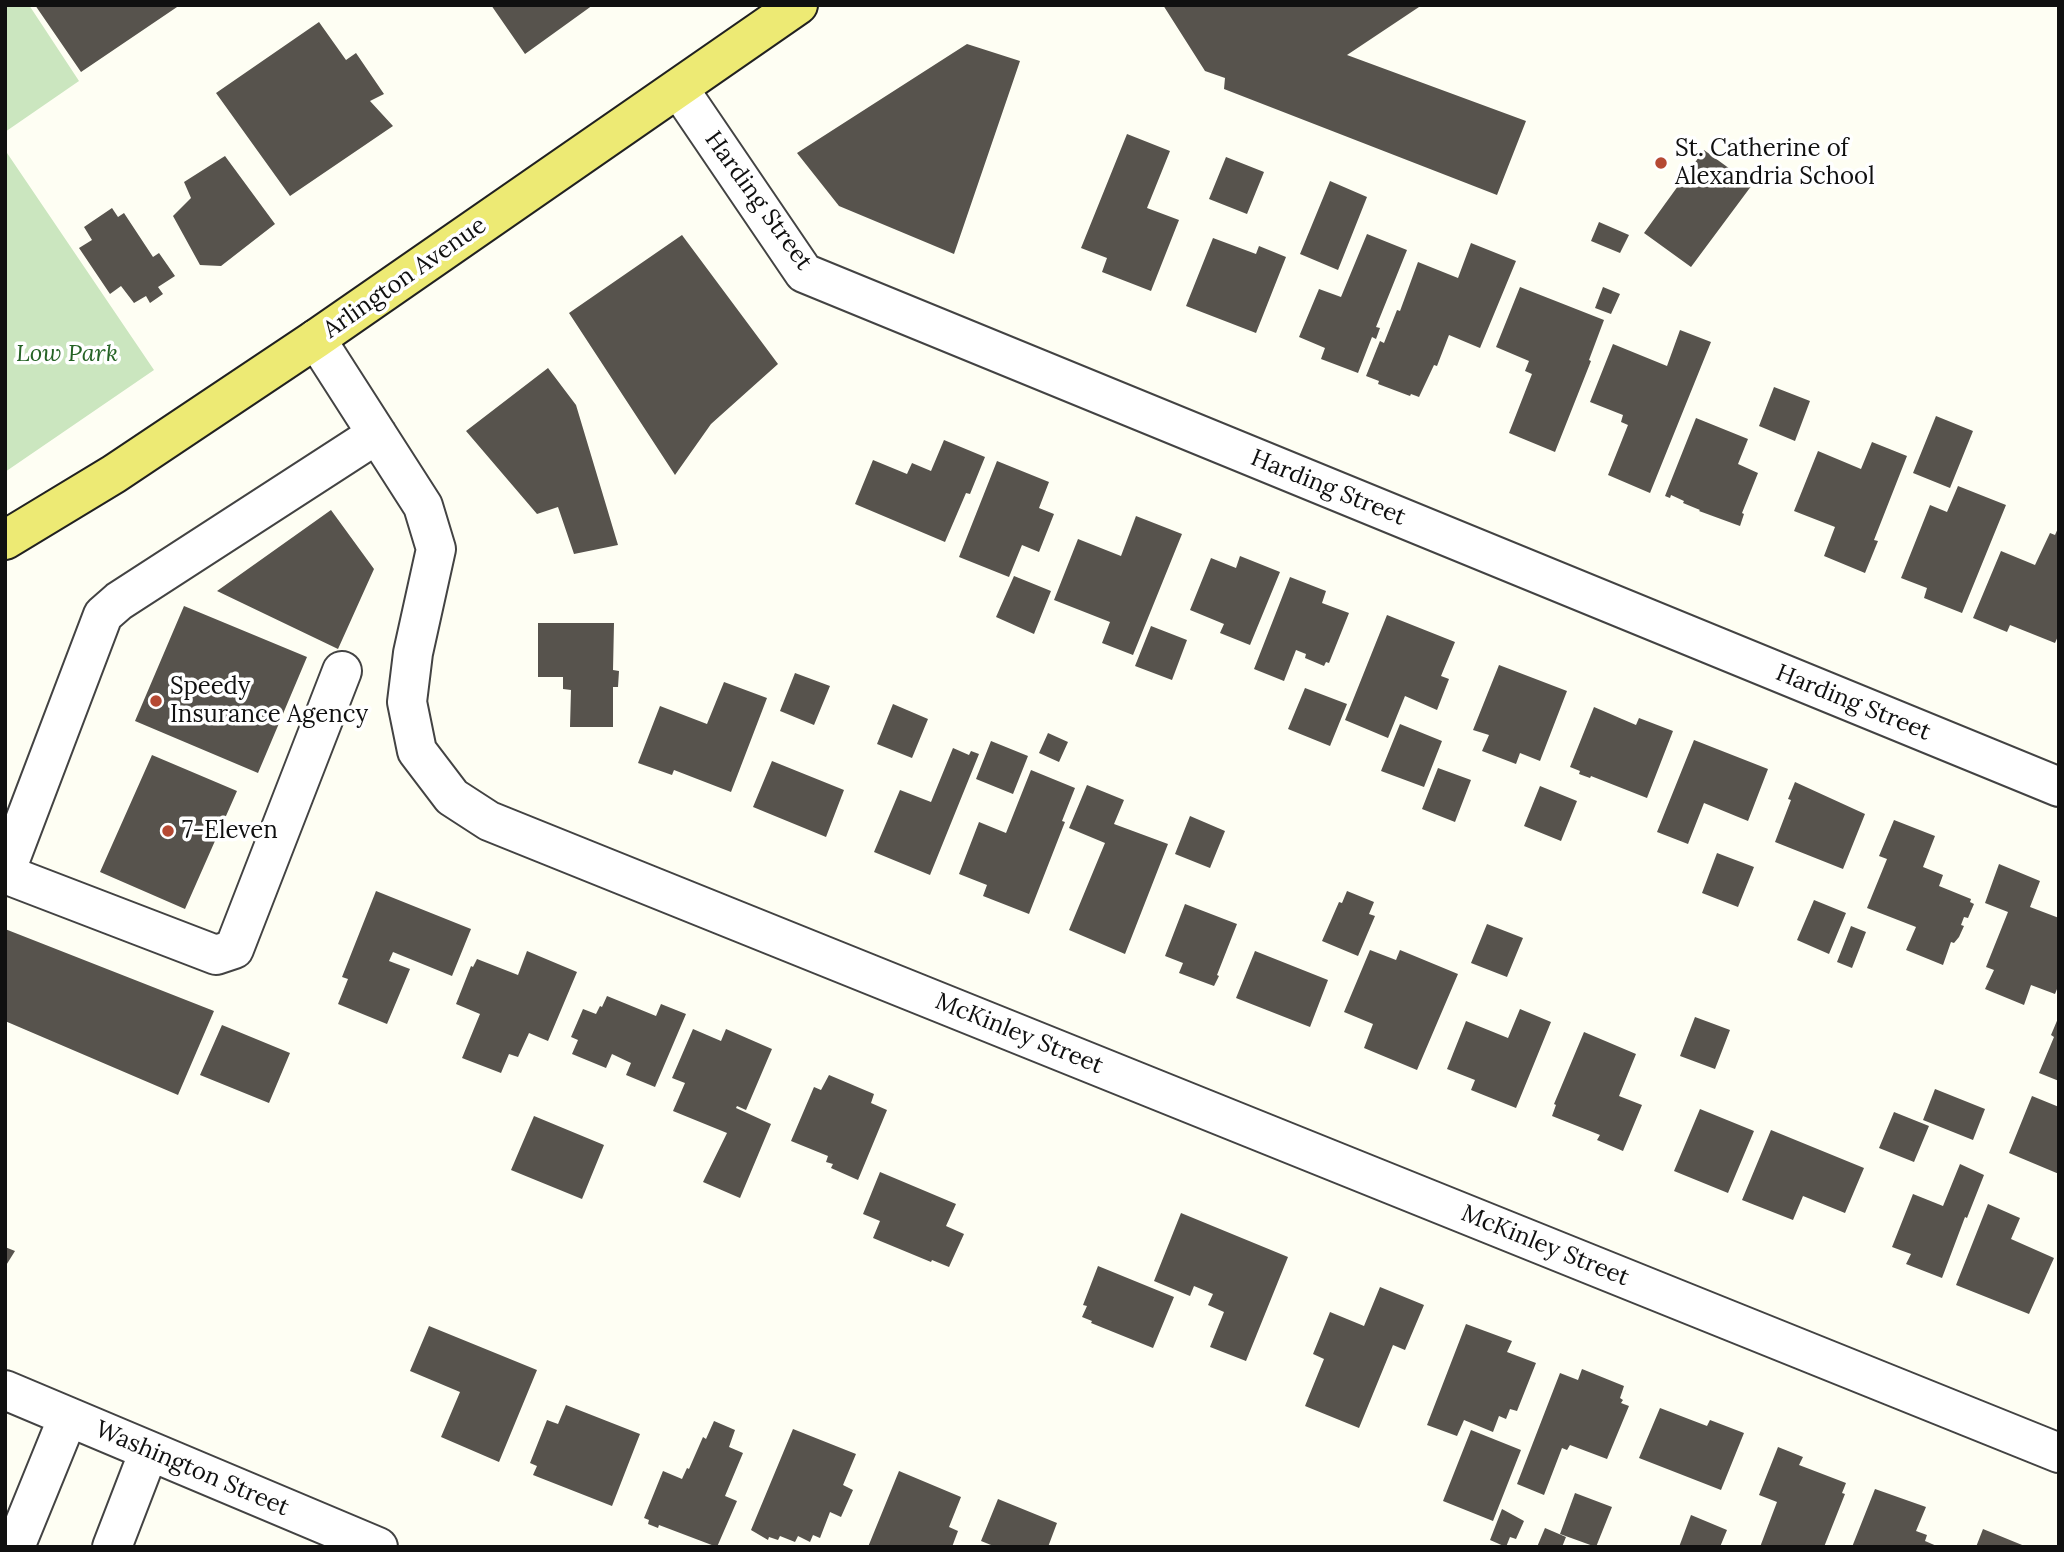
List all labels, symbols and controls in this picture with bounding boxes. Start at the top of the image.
street label: Harding Street [698,126,818,276]
place label: St. Catherine of Alexandria School [1675,135,1875,191]
marker: St. Catherine of Alexandria School [1653,155,1669,171]
street label: Arlington Avenue [318,211,492,345]
park label: Low Park [16,340,118,368]
street label: Harding Street [1246,444,1410,532]
street label: Harding Street [1771,659,1935,747]
place label: Speedy Insurance Agency [170,673,368,729]
marker: Speedy Insurance Agency [148,693,164,709]
place label: 7-Eleven [182,817,278,845]
marker: 7-Eleven [160,823,176,839]
street label: McKinley Street [931,987,1107,1081]
street label: McKinley Street [1457,1199,1633,1293]
street label: Washington Street [91,1415,293,1523]

